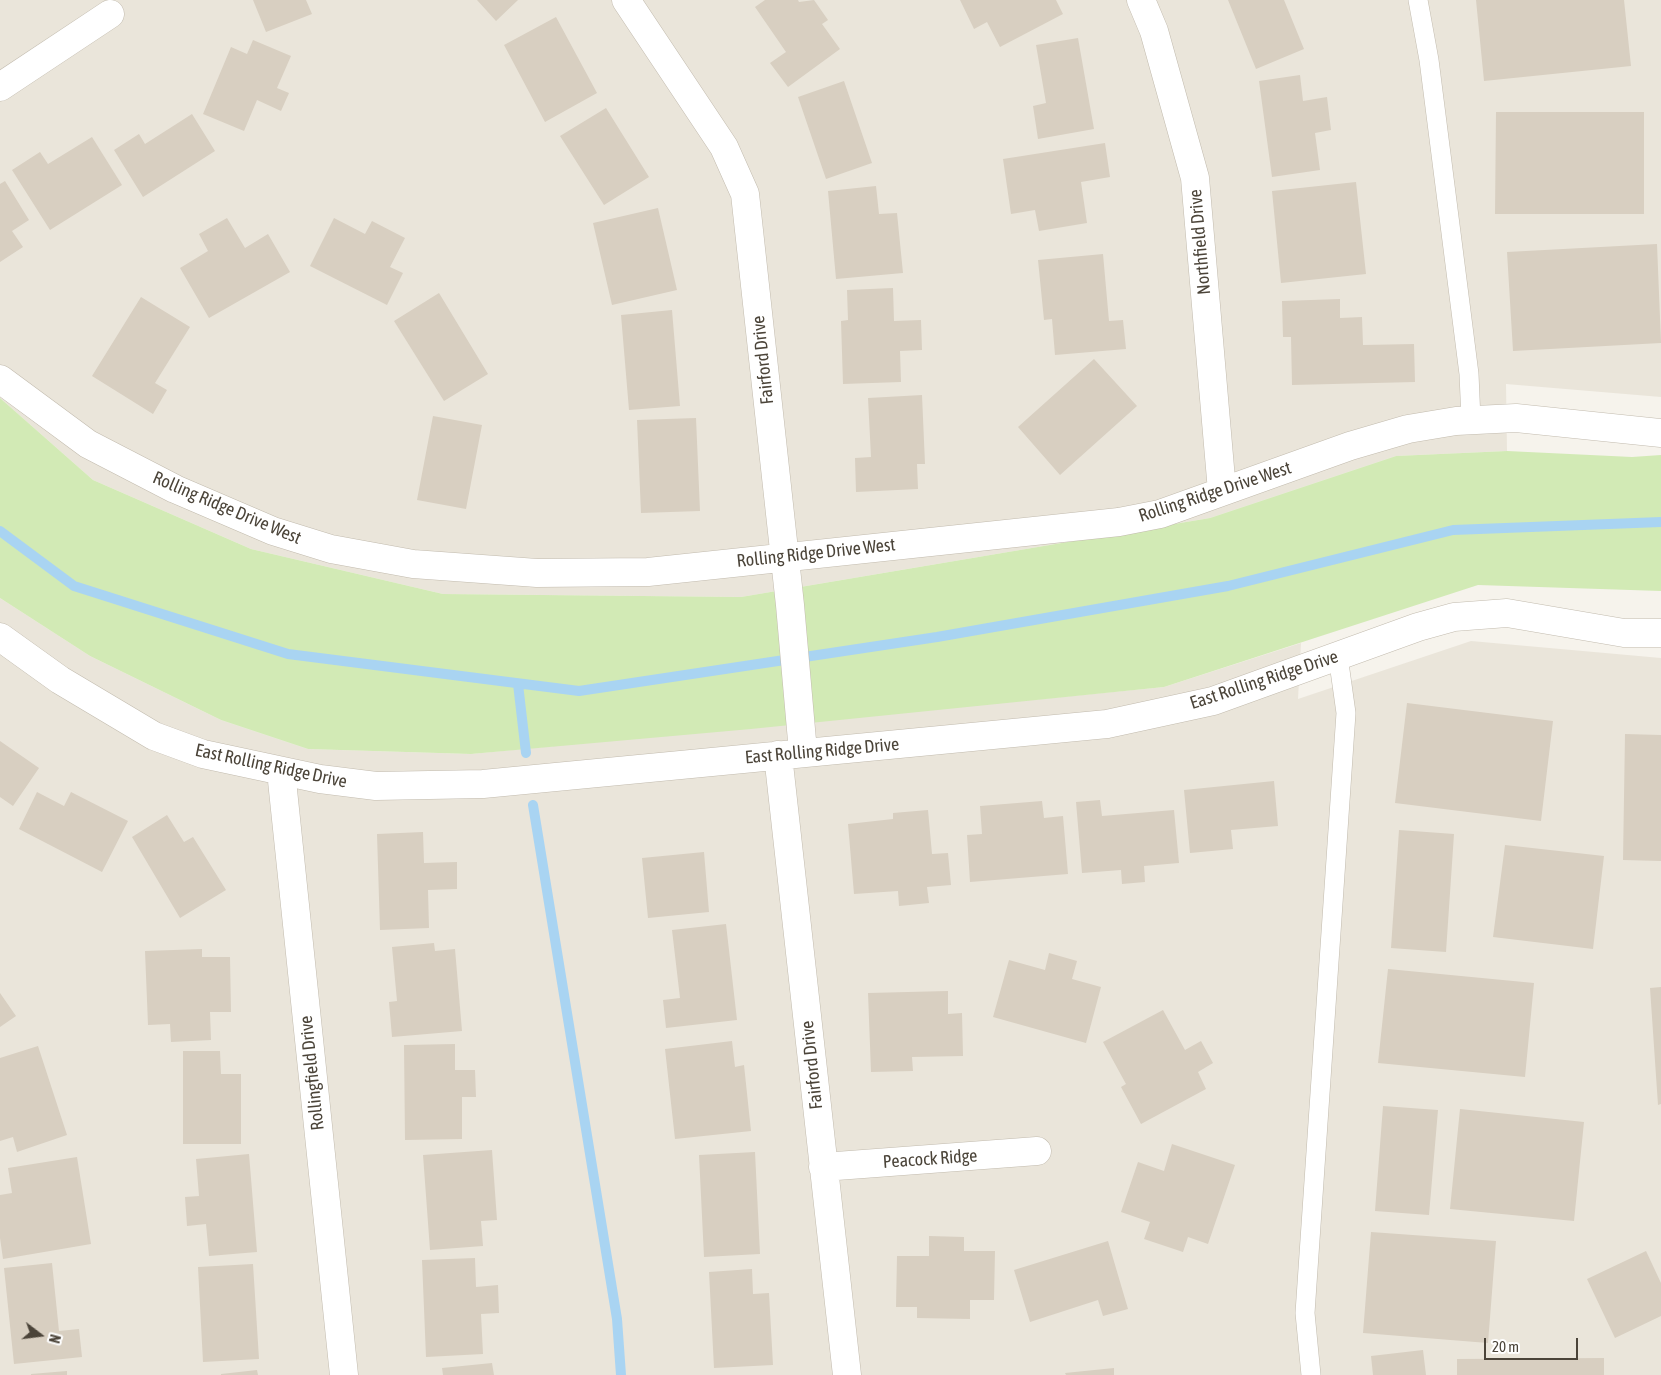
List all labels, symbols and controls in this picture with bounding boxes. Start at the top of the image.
street label: Northfield Drive [1185,188,1215,296]
street label: Fairford Drive [748,315,778,405]
street label: Rolling Ridge Drive West [1136,457,1294,527]
street label: Rolling Ridge Drive West [149,467,305,549]
street label: Rolling Ridge Drive West [736,534,896,572]
street label: East Rolling Ridge Drive [1187,646,1341,714]
street label: East Rolling Ridge Drive [744,733,900,769]
street label: East Rolling Ridge Drive [193,739,349,793]
street label: Rollingfield Drive [295,1014,329,1132]
street label: Fairford Drive [797,1020,827,1110]
street label: Peacock Ridge [882,1145,978,1173]
north arrow [15,1310,65,1360]
scale bar [1486,1328,1580,1360]
text: N [46,1333,63,1345]
text: 20 m [1492,1338,1519,1355]

